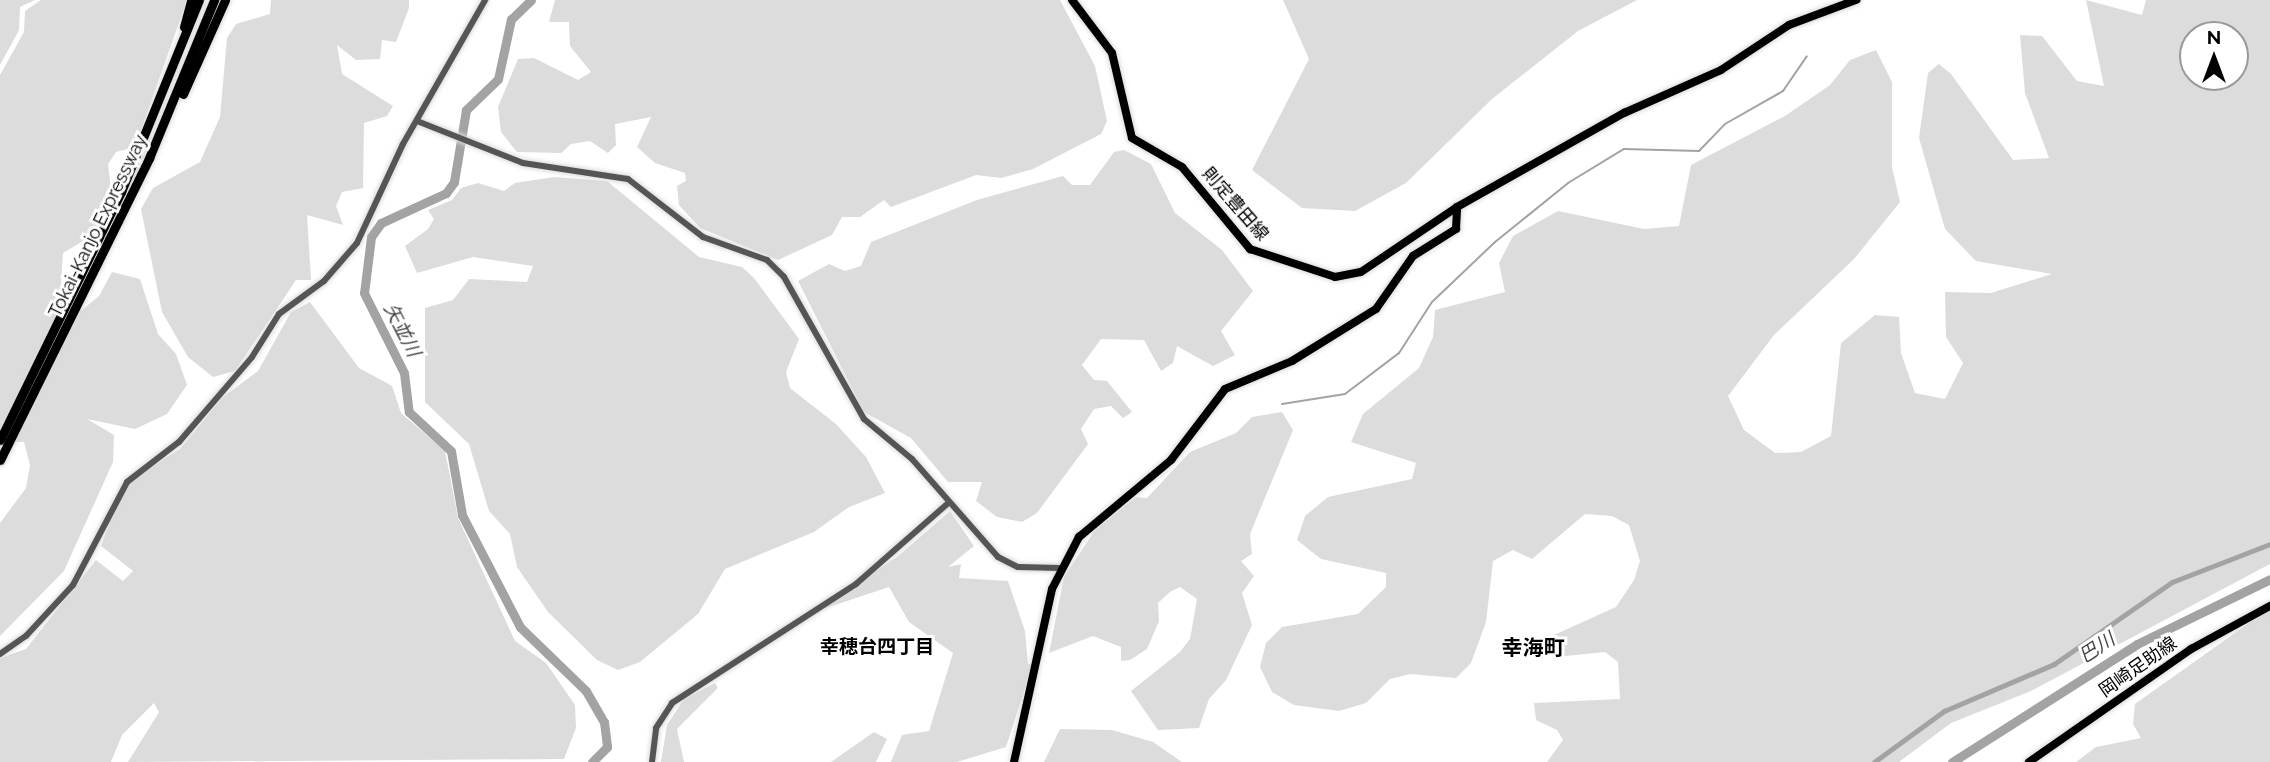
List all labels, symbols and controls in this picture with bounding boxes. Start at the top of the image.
north arrow [2179,21,2249,91]
text: N [2207,26,2221,48]
street label: Tokai-Kanjo Expressway [44,131,152,321]
street label: 則定豊田線 [1197,163,1273,245]
water label: 矢並川 [379,299,425,361]
water label: 巴川 [2075,628,2119,668]
street label: 岡崎足助線 [2095,632,2181,702]
district label: 幸海町 [1502,635,1564,661]
district label: 幸穂台四丁目 [820,636,934,658]

